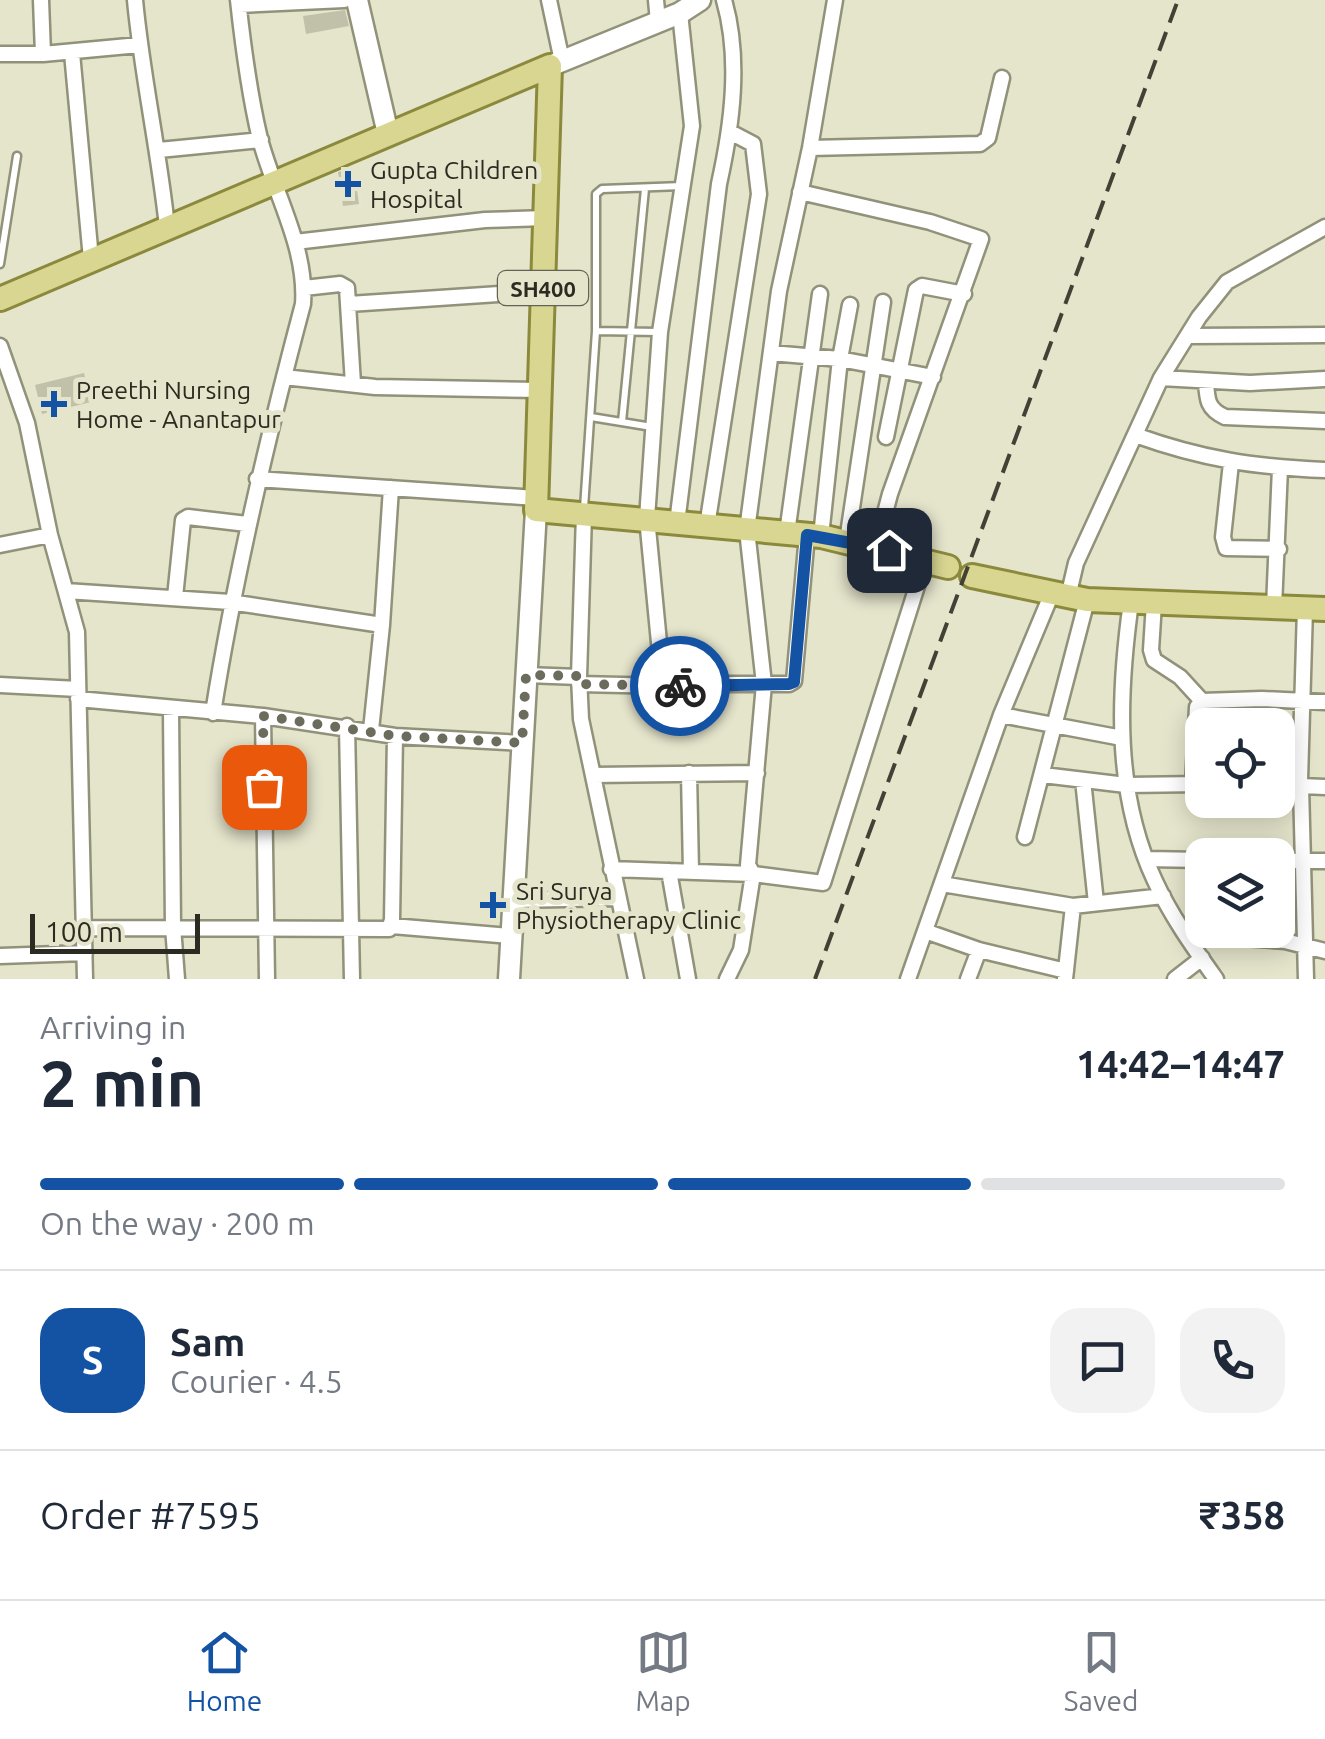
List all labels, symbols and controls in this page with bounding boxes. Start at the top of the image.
place label: Gupta Children Hospital [370,156,538,213]
marker: Gupta Children Hospital [335,171,361,197]
road number: SH400 [498,271,588,305]
place label: Preethi Nursing Home - Anantapur [76,376,281,433]
marker: Preethi Nursing Home - Anantapur [41,391,67,417]
pin [847,508,932,593]
icon: home [862,523,917,578]
courier [630,636,730,736]
icon: bike [653,659,708,714]
map controls [1185,708,1295,948]
button: locate [1185,708,1295,818]
pin [222,745,307,830]
icon: bag [237,760,292,815]
button: layers [1185,838,1295,948]
place label: Sri Surya Physiotherapy Clinic [516,877,741,934]
marker: Sri Surya Physiotherapy Clinic [480,892,506,918]
scale bar [30,909,200,954]
text: 100 m [45,916,123,947]
text: Arriving in [40,1009,186,1045]
text: 14:42–14:47 [1076,1043,1285,1085]
text: 2 min [40,1046,204,1119]
text: On the way · 200 m [40,1205,315,1241]
button: chat [1050,1308,1155,1413]
button: phone [1180,1308,1285,1413]
text: Sam [170,1321,245,1363]
text: S [82,1339,103,1381]
text: Courier · 4.5 [170,1363,343,1399]
text: Order #7595 [40,1494,261,1536]
text: ₹358 [1199,1494,1285,1536]
tab: Home [187,1625,262,1716]
tab: Map [635,1625,691,1716]
tab: Saved [1064,1625,1138,1716]

